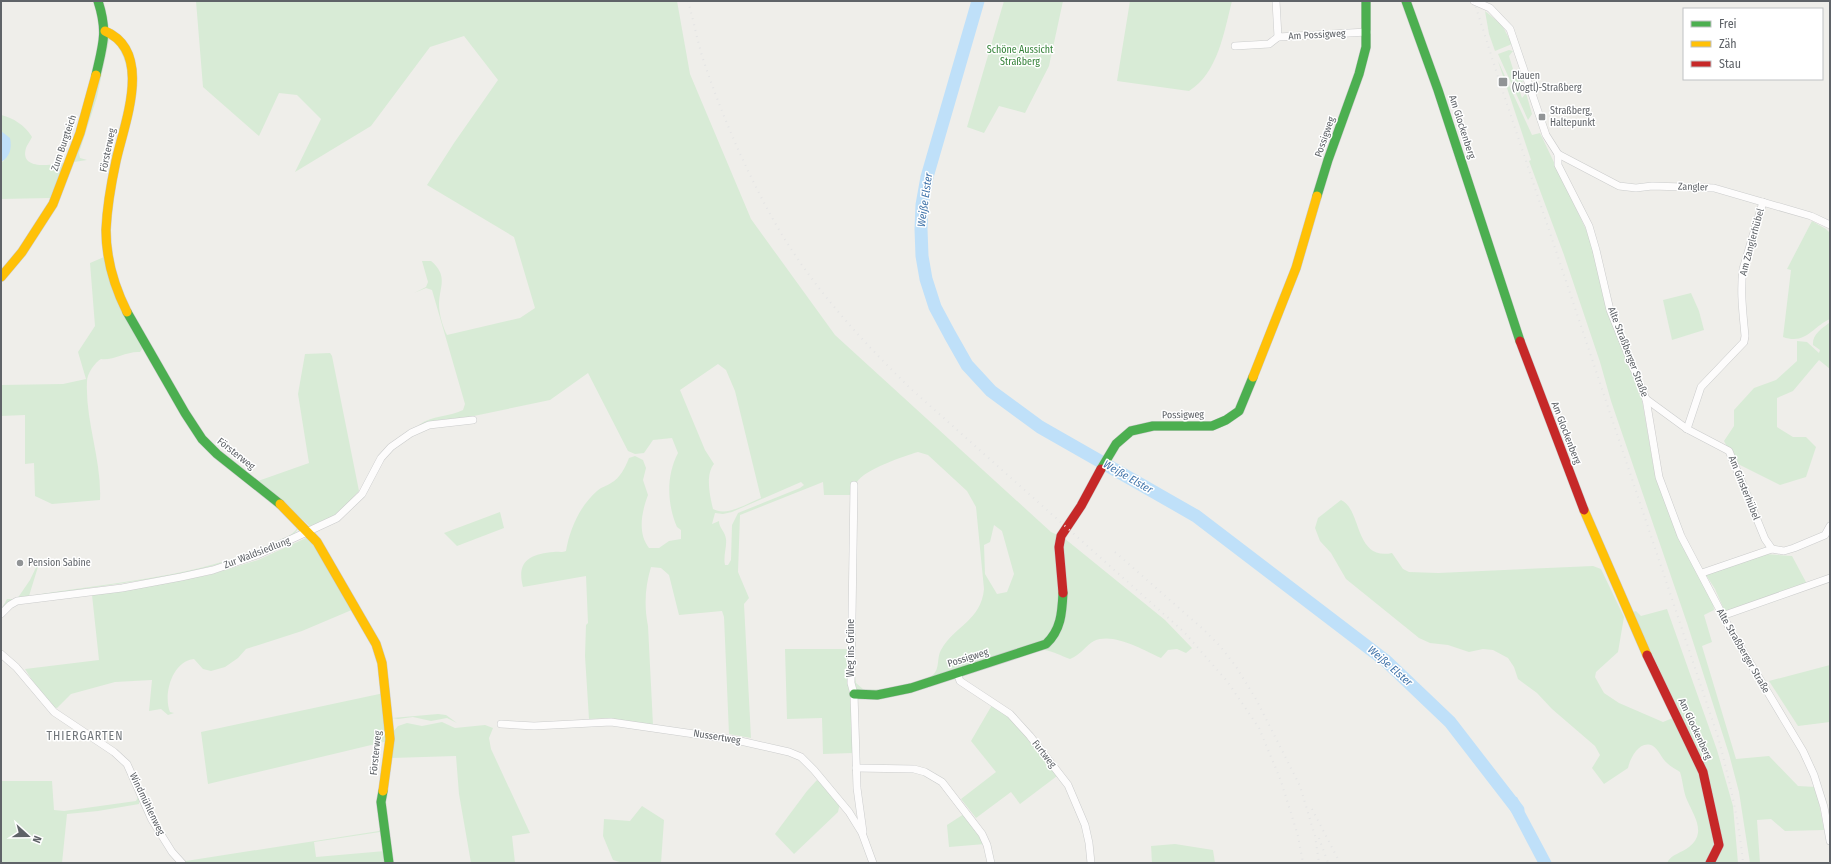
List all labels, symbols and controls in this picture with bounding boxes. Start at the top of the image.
legend [1683,8,1823,80]
text: Frei [1719,17,1737,31]
street label: Am Possigweg [1288,27,1346,42]
text: Zäh [1719,37,1737,51]
park label: Schöne Aussicht Straßberg [987,44,1054,68]
text: Stau [1719,57,1741,71]
place label: Plauen (Vogtl)-Straßberg [1512,70,1582,94]
marker: Plauen (Vogtl)-Straßberg [1497,76,1509,88]
street label: Am Glockenberg [1446,94,1478,161]
place label: Straßberg, Haltepunkt [1550,105,1596,129]
marker: Straßberg, Haltepunkt [1537,112,1547,122]
street label: Zum Burgteich [49,113,79,173]
street label: Possigweg [1312,115,1338,159]
street label: Försterweg [97,127,119,173]
water label: Weiße Elster [915,171,935,228]
street label: Zangler [1678,180,1709,194]
street label: Am Zanglerhübel [1737,207,1767,277]
street label: Alte Straßberger Straße [1605,305,1651,399]
street label: Am Glockenberg [1549,400,1584,466]
street label: Possigweg [1162,409,1204,421]
street label: Försterweg [215,436,258,473]
street label: Am Ginsterhübel [1726,454,1762,522]
water label: Weiße Elster [1101,458,1156,497]
street label: Zur Waldsiedlung [222,535,292,571]
place label: Pension Sabine [28,557,91,569]
marker: Pension Sabine [15,558,25,568]
street label: Alte Straßberger Straße [1714,607,1772,695]
street label: Weg ins Grüne [845,619,857,677]
water label: Weiße Elster [1365,643,1416,690]
street label: Possigweg [946,646,990,670]
street label: Am Glockenberg [1676,696,1715,762]
street label: Nussertweg [693,727,742,747]
district label: THIERGARTEN [47,729,124,743]
street label: Försterweg [368,730,384,776]
street label: Furtweg [1029,738,1059,771]
street label: Windmühlenweg [127,771,167,837]
north arrow [8,816,48,856]
text: N [30,834,44,845]

